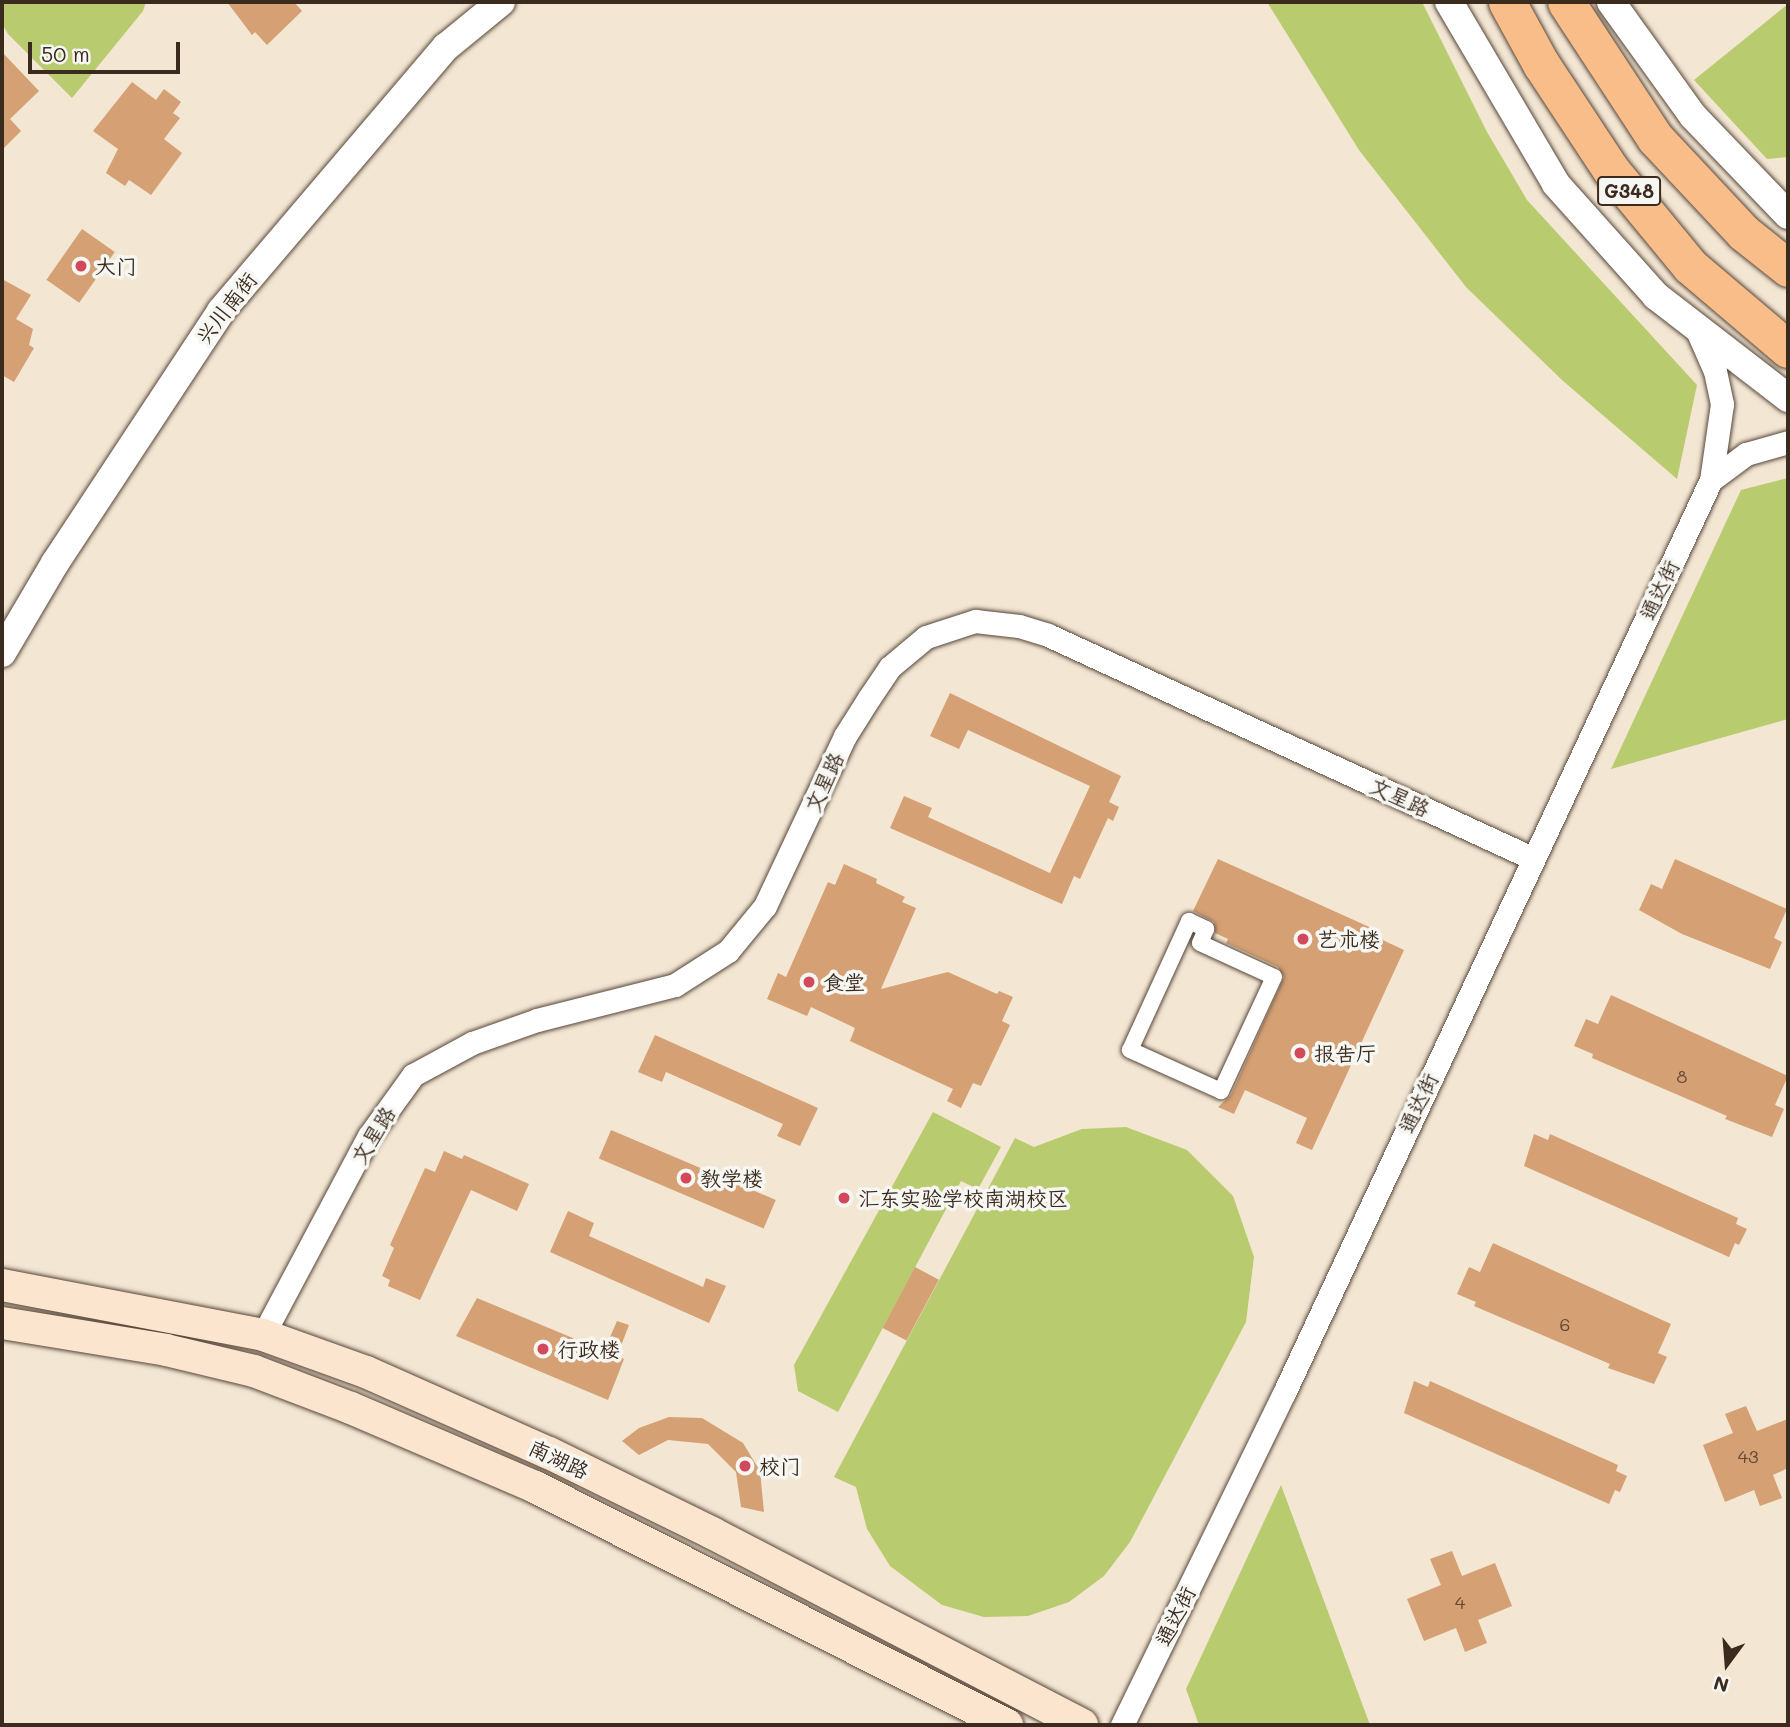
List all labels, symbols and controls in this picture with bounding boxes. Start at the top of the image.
scale bar [32,28,184,72]
text: 50 m [41,40,90,67]
road number: G348 [1596,176,1662,206]
place label: 大门 [95,253,137,279]
marker: 大门 [73,258,89,274]
street label: 兴川南街 [190,267,262,349]
street label: 通达街 [1634,556,1684,624]
street label: 文星路 [799,748,849,816]
street label: 文星路 [1366,772,1434,822]
place label: 艺术楼 [1317,926,1380,952]
marker: 艺术楼 [1295,931,1311,947]
place label: 食堂 [823,969,865,995]
marker: 食堂 [801,974,817,990]
place label: 报告厅 [1314,1040,1377,1066]
marker: 报告厅 [1292,1045,1308,1061]
house number: 8 [1677,1065,1687,1087]
street label: 通达街 [1393,1069,1443,1137]
street label: 文星路 [346,1102,400,1168]
place label: 教学楼 [700,1165,763,1191]
marker: 教学楼 [678,1170,694,1186]
place label: 汇东实验学校南湖校区 [858,1185,1068,1211]
marker: 汇东实验学校南湖校区 [836,1190,852,1206]
house number: 6 [1560,1313,1570,1335]
place label: 行政楼 [557,1336,620,1362]
marker: 行政楼 [535,1341,551,1357]
street label: 南湖路 [525,1434,593,1484]
house number: 43 [1737,1445,1759,1467]
place label: 校门 [759,1453,801,1479]
marker: 校门 [737,1458,753,1474]
street label: 通达街 [1150,1582,1200,1650]
house number: 4 [1455,1591,1465,1613]
north arrow [1692,1629,1762,1699]
text: N [1711,1671,1731,1699]

